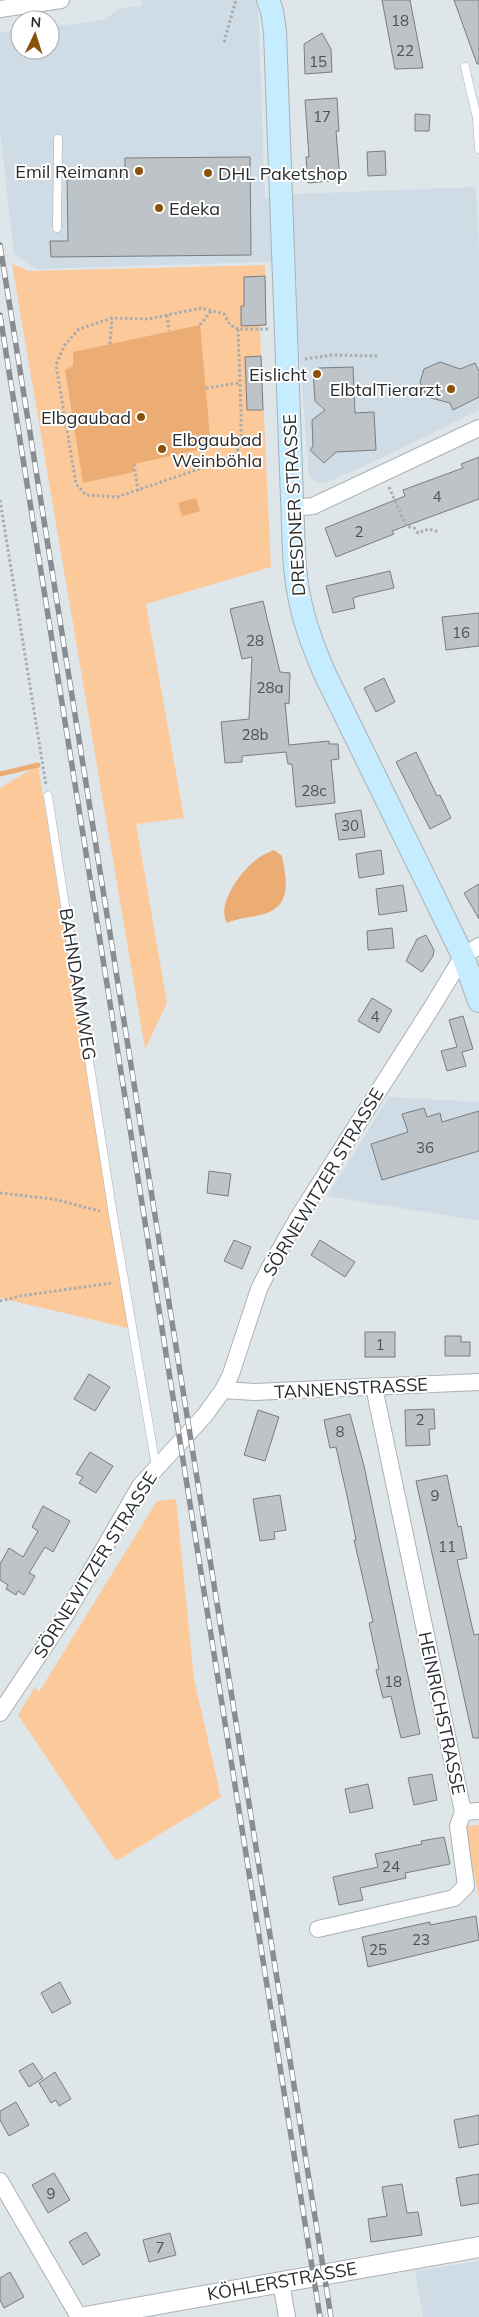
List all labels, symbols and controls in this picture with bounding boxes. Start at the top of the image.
north arrow [10,10,60,60]
house number: 18 [391,11,409,30]
text: N [30,13,42,31]
house number: 22 [396,41,414,60]
house number: 15 [309,52,327,71]
house number: 17 [313,107,331,126]
place label: Emil Reimann [15,160,129,183]
place label: DHL Paketshop [218,162,348,185]
marker: Emil Reimann [133,165,145,177]
marker: DHL Paketshop [202,167,214,179]
place label: Edeka [169,197,220,220]
marker: Edeka [153,202,165,214]
place label: Eislicht [249,363,307,386]
marker: Eislicht [311,368,323,380]
place label: ElbtalTierarzt [330,378,441,401]
marker: ElbtalTierarzt [445,383,457,395]
place label: Elbgaubad [41,406,131,429]
marker: Elbgaubad [135,411,147,423]
street label: DRESDNER STRASSE [278,413,310,597]
place label: Elbgaubad Weinböhla [172,428,262,472]
marker: Elbgaubad Weinböhla [156,443,168,455]
house number: 4 [432,487,442,506]
house number: 2 [354,522,364,541]
house number: 16 [452,623,470,642]
house number: 28 [246,631,264,650]
house number: 28a [256,678,284,697]
house number: 28b [241,725,269,744]
house number: 28c [301,781,327,800]
house number: 30 [341,816,359,835]
street label: BAHNDAMMWEG [55,906,101,1062]
house number: 4 [370,1007,380,1026]
street label: SÖRNEWITZER STRASSE [258,1084,388,1280]
house number: 36 [416,1138,434,1157]
house number: 1 [375,1335,385,1354]
street label: TANNENSTRASSE [274,1372,428,1404]
house number: 2 [415,1410,425,1429]
house number: 8 [335,1422,345,1441]
street label: SÖRNEWITZER STRASSE [28,1467,162,1663]
house number: 9 [430,1486,440,1505]
house number: 11 [438,1537,456,1556]
street label: HEINRICHSTRASSE [414,1629,470,1797]
house number: 18 [384,1672,402,1691]
house number: 24 [382,1857,400,1876]
house number: 23 [412,1930,430,1949]
house number: 25 [369,1940,387,1959]
house number: 9 [46,2184,56,2203]
house number: 7 [155,2238,165,2257]
street label: KÖHLERSTRASSE [205,2257,359,2305]

